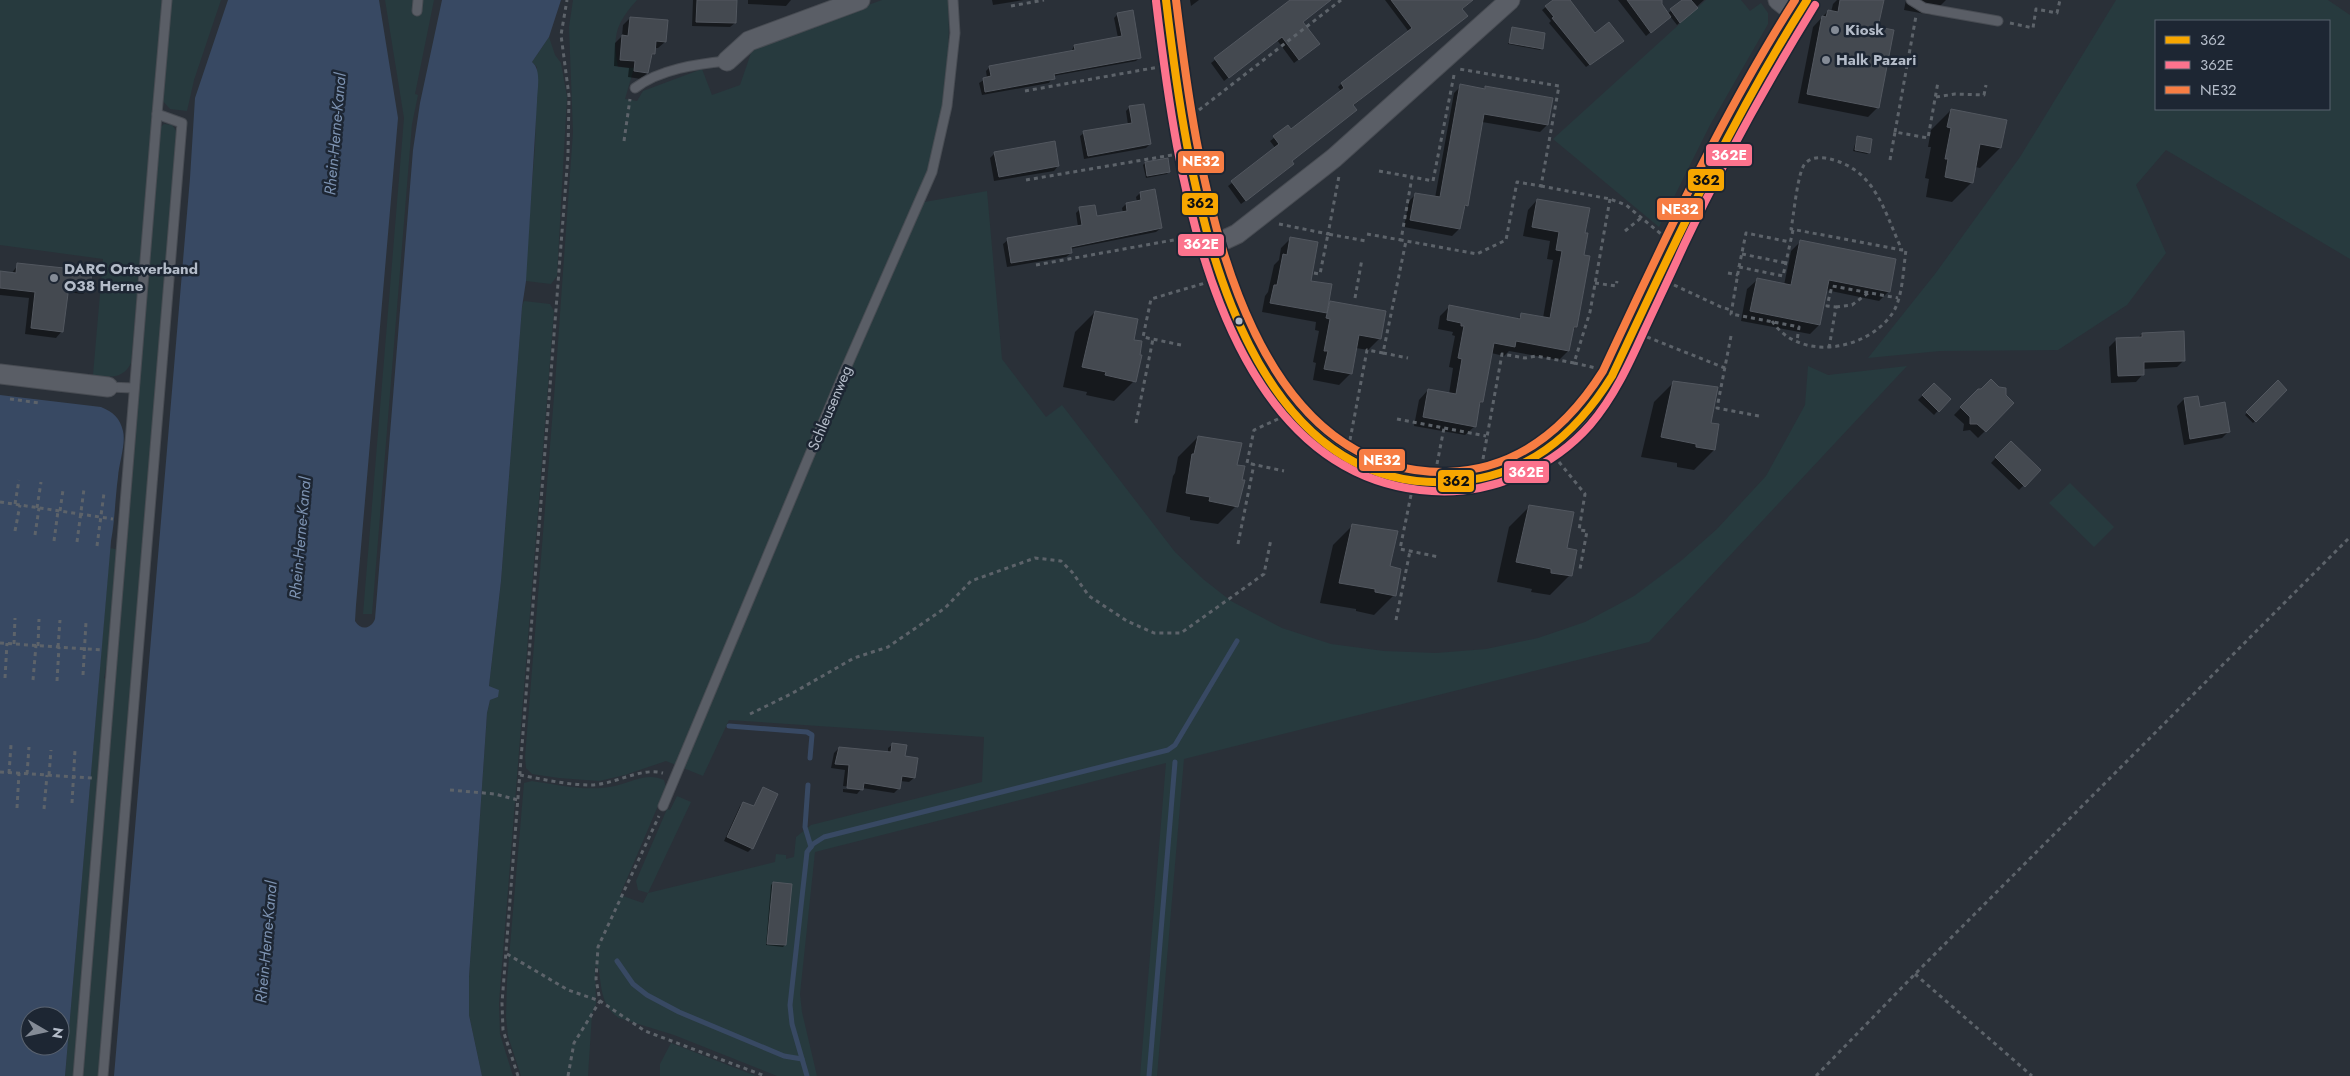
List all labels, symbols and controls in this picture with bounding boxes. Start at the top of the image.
place label: Kiosk [1845,19,1884,41]
legend [2155,20,2330,110]
marker: Kiosk [1829,24,1841,36]
text: 362 [2200,29,2225,51]
place label: Halk Pazari [1836,49,1916,71]
marker: Halk Pazari [1820,54,1832,66]
text: 362E [2200,54,2234,76]
water label: Rhein-Herne-Kanal [318,71,352,196]
text: NE32 [2200,79,2237,101]
line badge: 362E [1705,143,1753,167]
text: 362E [1711,145,1747,165]
line badge: NE32 [1177,150,1225,174]
text: NE32 [1182,151,1220,171]
line badge: 362 [1687,168,1725,192]
text: 362 [1692,170,1720,190]
line badge: 362 [1181,192,1219,216]
text: 362 [1186,193,1214,213]
line badge: NE32 [1656,197,1704,221]
text: NE32 [1661,199,1699,219]
line badge: 362E [1177,233,1225,257]
text: 362E [1183,234,1219,254]
place label: DARC Ortsverband O38 Herne [64,258,198,297]
marker: DARC Ortsverband O38 Herne [48,272,60,284]
unlabelled marker [1234,316,1244,326]
street label: Schleusenweg [802,362,858,454]
line badge: NE32 [1358,448,1406,472]
text: NE32 [1363,450,1401,470]
line badge: 362E [1503,460,1550,484]
text: 362E [1508,462,1544,482]
line badge: 362 [1437,469,1475,493]
text: 362 [1442,471,1470,491]
water label: Rhein-Herne-Kanal [283,475,317,600]
water label: Rhein-Herne-Kanal [249,879,283,1004]
north arrow [20,1006,70,1056]
text: N [47,1026,69,1040]

